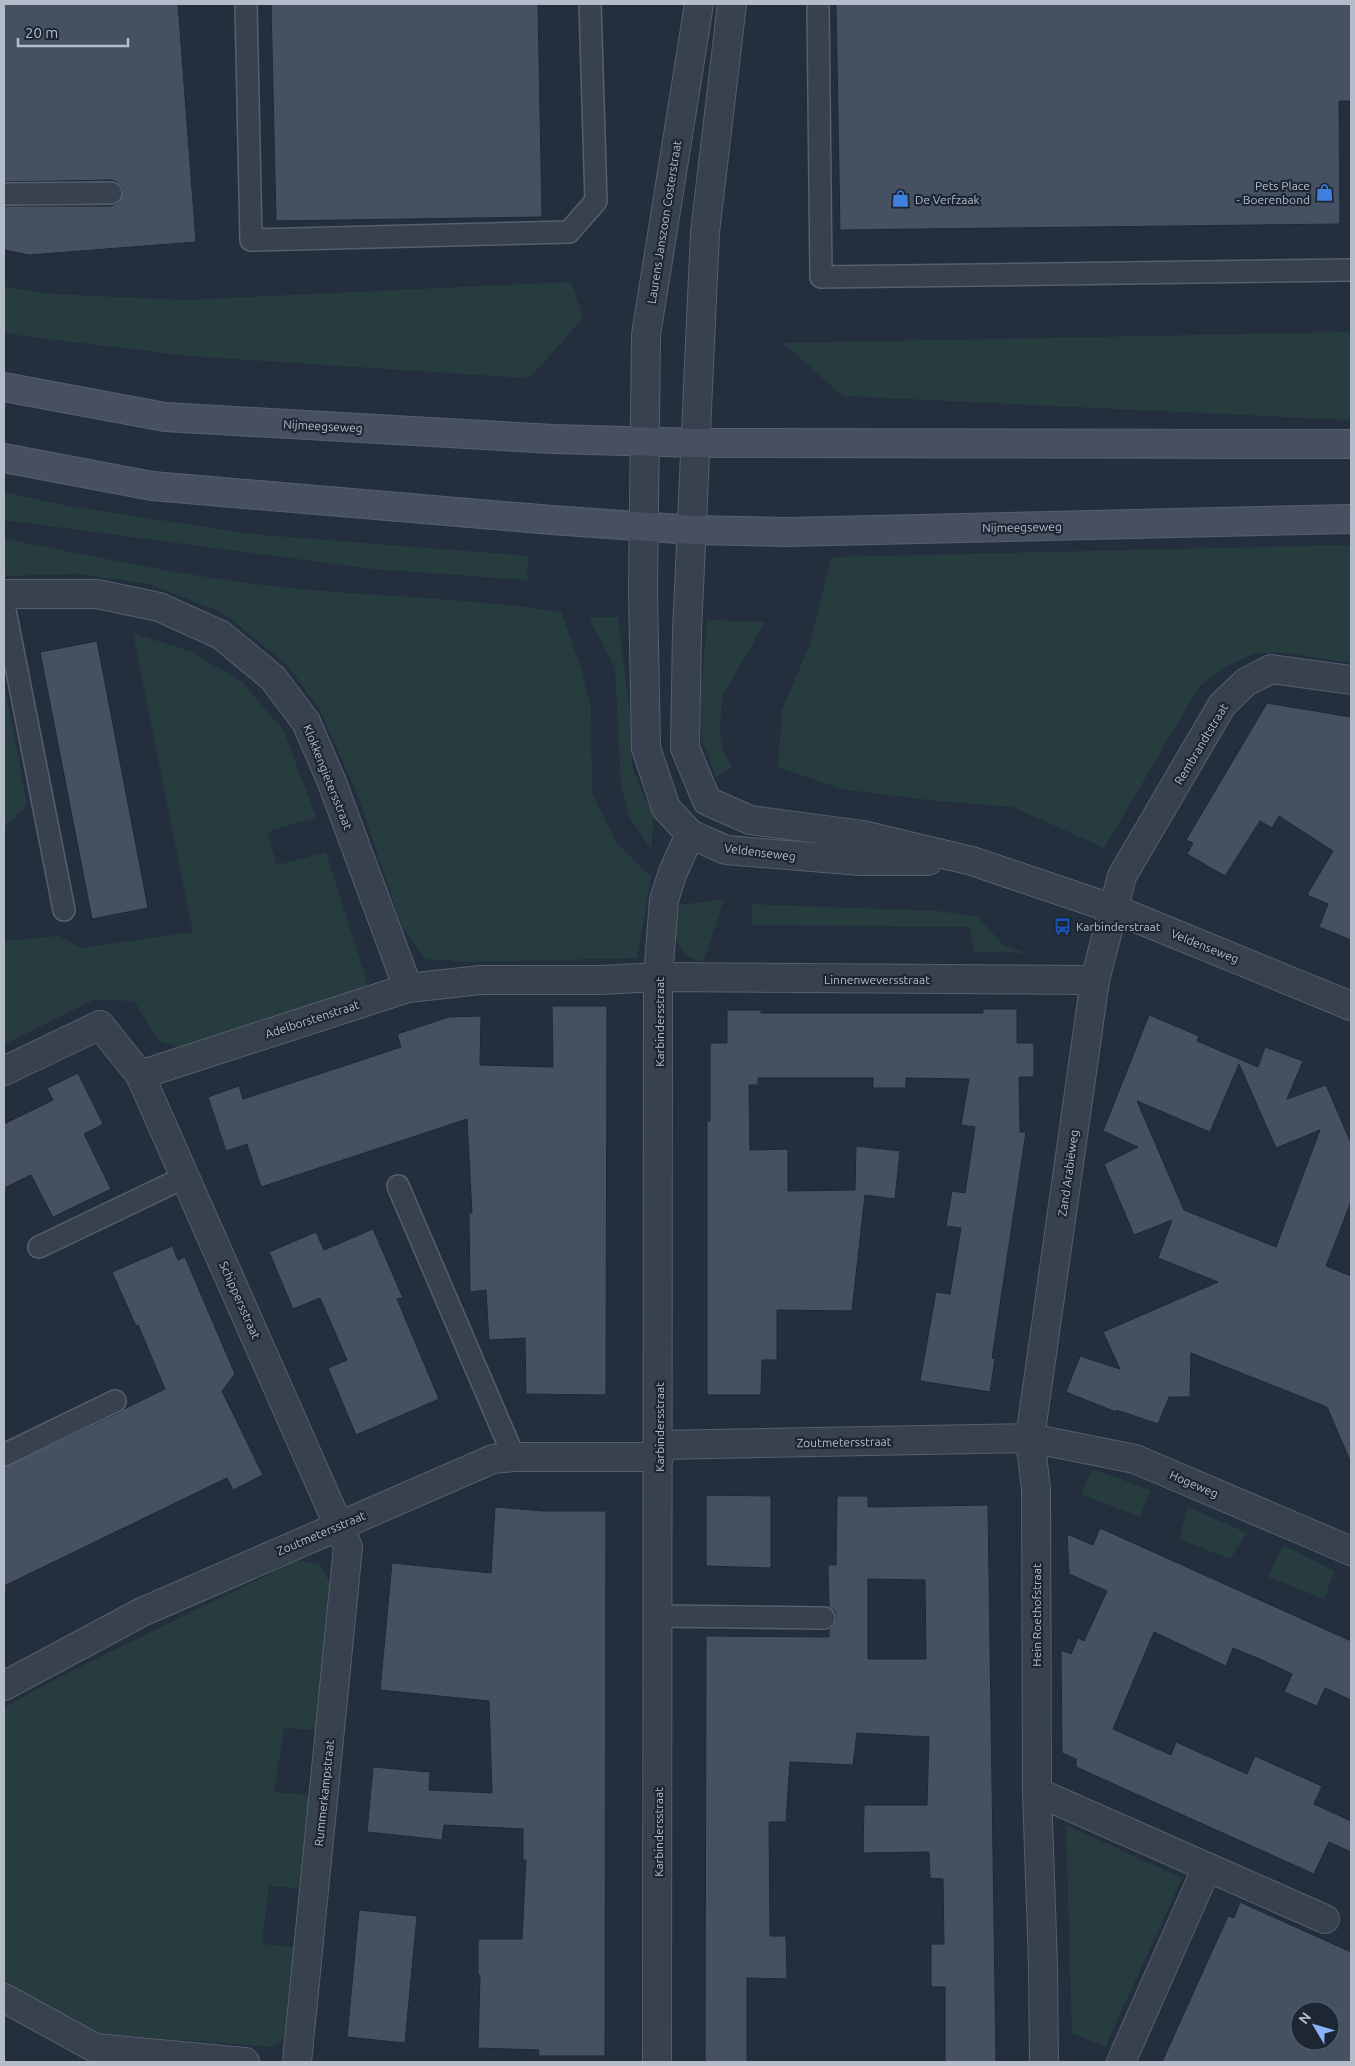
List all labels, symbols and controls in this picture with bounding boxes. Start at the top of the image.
scale bar [18,15,128,47]
text: 20 m [25,24,58,41]
street label: Laurens Janszoon Costerstraat [645,139,683,305]
place label: Pets Place - Boerenbond [1237,179,1310,206]
shop icon: Pets Place - Boerenbond [1314,182,1334,202]
shop icon: De Verfzaak [891,189,911,209]
place label: De Verfzaak [915,193,980,206]
street label: Nijmeegseweg [283,417,363,435]
street label: Nijmeegseweg [982,520,1062,534]
street label: Rembrandtstraat [1172,701,1230,787]
street label: Klokkengietersstraat [301,723,355,832]
street label: Veldenseweg [723,841,797,863]
bus stop icon: Karbinderstraat [1052,916,1072,936]
place label: Karbinderstraat [1076,920,1161,933]
street label: Veldenseweg [1169,926,1241,966]
street label: Linnenweversstraat [824,973,930,986]
street label: Karbindersstraat [653,977,666,1067]
street label: Adelborstenstraat [263,998,361,1040]
street label: Zand Arabiëweg [1055,1129,1081,1217]
street label: Schippersstraat [217,1259,263,1341]
street label: Karbindersstraat [653,1382,666,1472]
street label: Zoutmetersstraat [796,1435,892,1449]
street label: Hogeweg [1168,1468,1220,1500]
street label: Zoutmetersstraat [275,1508,367,1558]
street label: Hein Roethofstraat [1030,1563,1043,1667]
street label: Rummerkampstraat [312,1739,336,1847]
street label: Karbindersstraat [652,1787,665,1877]
north arrow [1290,2001,1340,2051]
text: N [1295,2009,1314,2027]

